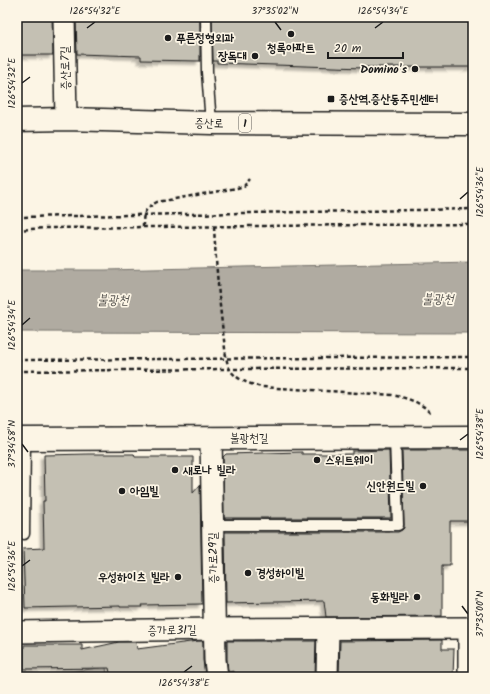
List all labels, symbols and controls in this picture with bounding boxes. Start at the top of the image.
text: 126°54'32"E [70,3,122,19]
text: 37°35'02"N [251,3,299,19]
text: 126°54'34"E [358,3,409,19]
place label: 푸른정형외과 [176,29,234,48]
marker: 청록아파트 [286,29,296,39]
marker: 푸른정형외과 [163,33,173,43]
scale bar [328,34,403,60]
place label: 청록아파트 [267,39,315,58]
text: 20 m [334,39,362,58]
street label: 증산로7길 [56,45,75,90]
place label: 장독대 [218,47,247,66]
marker: 장독대 [250,51,260,61]
text: 126°54'32"E [4,56,20,108]
place label: Domino's [360,60,407,79]
marker: Domino's [410,64,420,74]
place label: 증산역.증산동주민센터 [339,90,438,109]
marker: 증산역.증산동주민센터 [326,94,336,104]
street label: 증산로 [194,114,224,133]
road number: 1 [239,114,251,132]
text: 126°54'36"E [472,166,488,217]
water label: 불광천 [422,289,455,310]
water label: 불광천 [97,290,130,311]
text: 126°54'34"E [4,299,20,350]
text: 126°54'38"E [472,407,488,460]
text: 37°34'58"N [4,420,20,468]
street label: 불광천길 [230,429,269,448]
place label: 스위트웨이 [325,451,373,470]
marker: 스위트웨이 [312,455,322,465]
place label: 새로나 빌라 [182,461,236,480]
marker: 새로나 빌라 [170,465,180,475]
place label: 신안원드빌 [367,477,415,496]
marker: 신안원드빌 [418,481,428,491]
place label: 아임빌 [130,482,159,501]
marker: 아임빌 [117,486,127,496]
street label: 증가로29길 [204,532,223,584]
text: 126°54'36"E [4,540,20,591]
place label: 경성하이빌 [256,564,305,583]
place label: 우성하이츠 빌라 [98,568,170,587]
marker: 경성하이빌 [243,568,253,578]
marker: 우성하이츠 빌라 [173,572,183,582]
place label: 동화빌라 [370,588,409,607]
text: 37°35'00"N [472,591,488,637]
marker: 동화빌라 [412,592,422,602]
street label: 증가로31길 [147,621,197,640]
text: 126°54'38"E [158,675,211,691]

